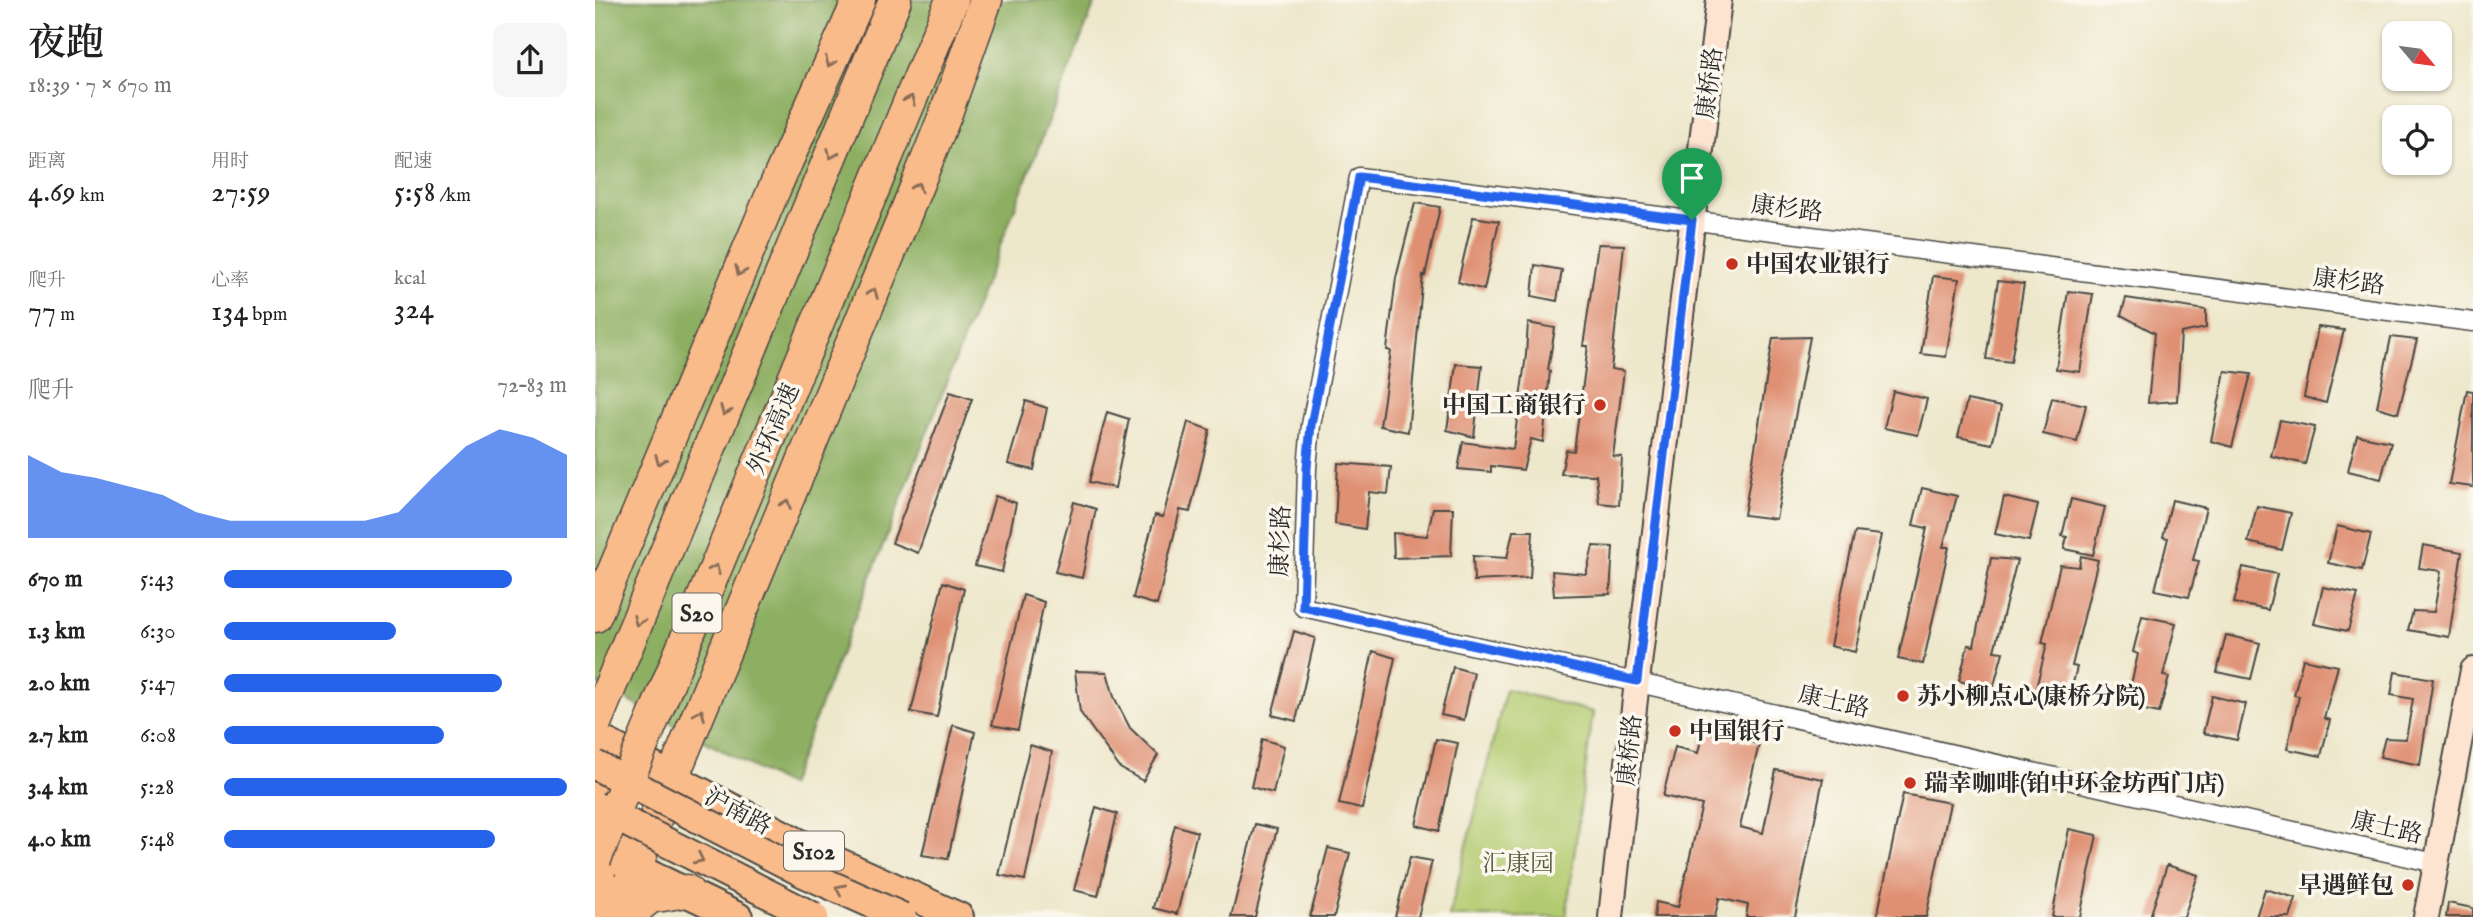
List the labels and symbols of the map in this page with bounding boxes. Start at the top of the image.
north arrow [2382,21,2452,91]
street label: 康桥路 [1691,46,1730,121]
one-way arrow [824,55,838,67]
one-way arrow [902,94,916,106]
one-way arrow [826,147,840,159]
pin [1662,148,1722,220]
one-way arrow [908,182,922,194]
street label: 康杉路 [1749,190,1824,229]
place label: 中国农业银行 [1746,250,1890,281]
marker: 中国农业银行 [1724,256,1740,272]
street label: 康杉路 [2311,263,2386,302]
one-way arrow [734,264,748,276]
one-way arrow [865,288,879,300]
street label: 外环高速 [741,379,807,480]
place label: 中国工商银行 [1442,391,1586,422]
marker: 中国工商银行 [1592,397,1608,413]
one-way arrow [719,403,733,416]
one-way arrow [655,454,669,466]
one-way arrow [778,498,792,510]
street label: 康杉路 [1265,505,1298,578]
one-way arrow [707,564,721,577]
road number: S20 [673,594,721,632]
one-way arrow [632,614,646,626]
street label: 康士路 [1795,679,1872,726]
place label: 苏小柳点心(康桥分院) [1917,682,2145,713]
marker: 苏小柳点心(康桥分院) [1895,688,1911,704]
one-way arrow [691,709,705,721]
street label: 康桥路 [1611,713,1650,788]
place label: 中国银行 [1689,717,1785,748]
marker: 中国银行 [1667,723,1683,739]
place label: 瑞幸咖啡(铂中环金坊西门店) [1924,769,2224,800]
marker: 瑞幸咖啡(铂中环金坊西门店) [1902,775,1918,791]
street label: 沪南路 [698,782,776,843]
street label: 康士路 [2348,805,2425,852]
road number: S102 [784,832,844,870]
park label: 汇康园 [1482,849,1554,880]
one-way arrow [692,851,704,864]
place label: 早遇鲜包 [2298,871,2394,902]
marker: 早遇鲜包 [2400,877,2416,893]
one-way arrow [835,883,847,897]

